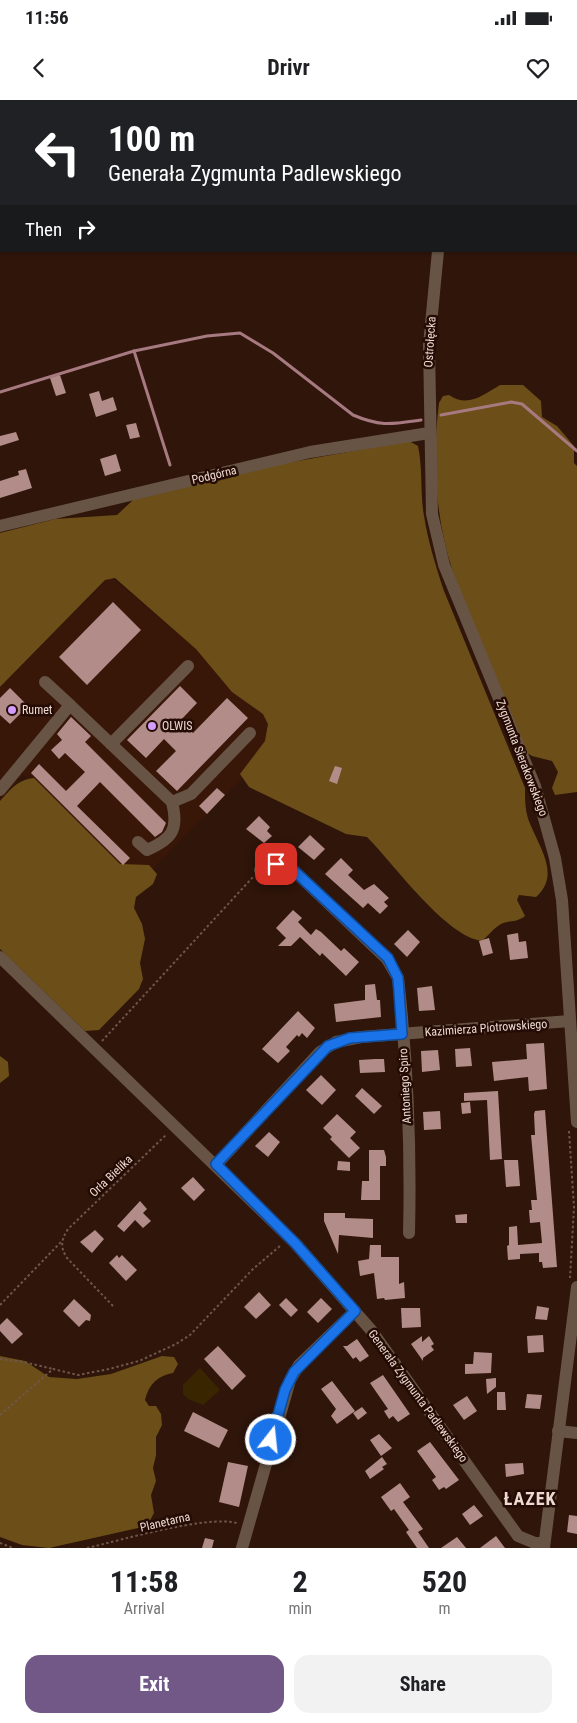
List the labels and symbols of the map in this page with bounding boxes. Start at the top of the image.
street label: Ostrołęcka [421,316,439,368]
street label: Podgórna [190,463,238,487]
street label: Zygmunta Sierakowskiego [493,698,551,818]
place label: Rumet [22,703,53,717]
marker: Rumet [6,704,18,716]
place label: OLWIS [162,719,192,733]
marker: OLWIS [146,720,158,732]
pin [255,843,297,885]
street label: Kazimierza Piotrowskiego [424,1017,548,1039]
street label: Antoniego Spiro [396,1048,414,1124]
street label: Orła Bielika [87,1152,135,1200]
street label: Generała Zygmunta Padlewskiego [365,1327,471,1465]
position arrow [244,1413,296,1465]
district label: ŁAZEK [504,1488,557,1509]
street label: Planetarna [139,1509,192,1535]

